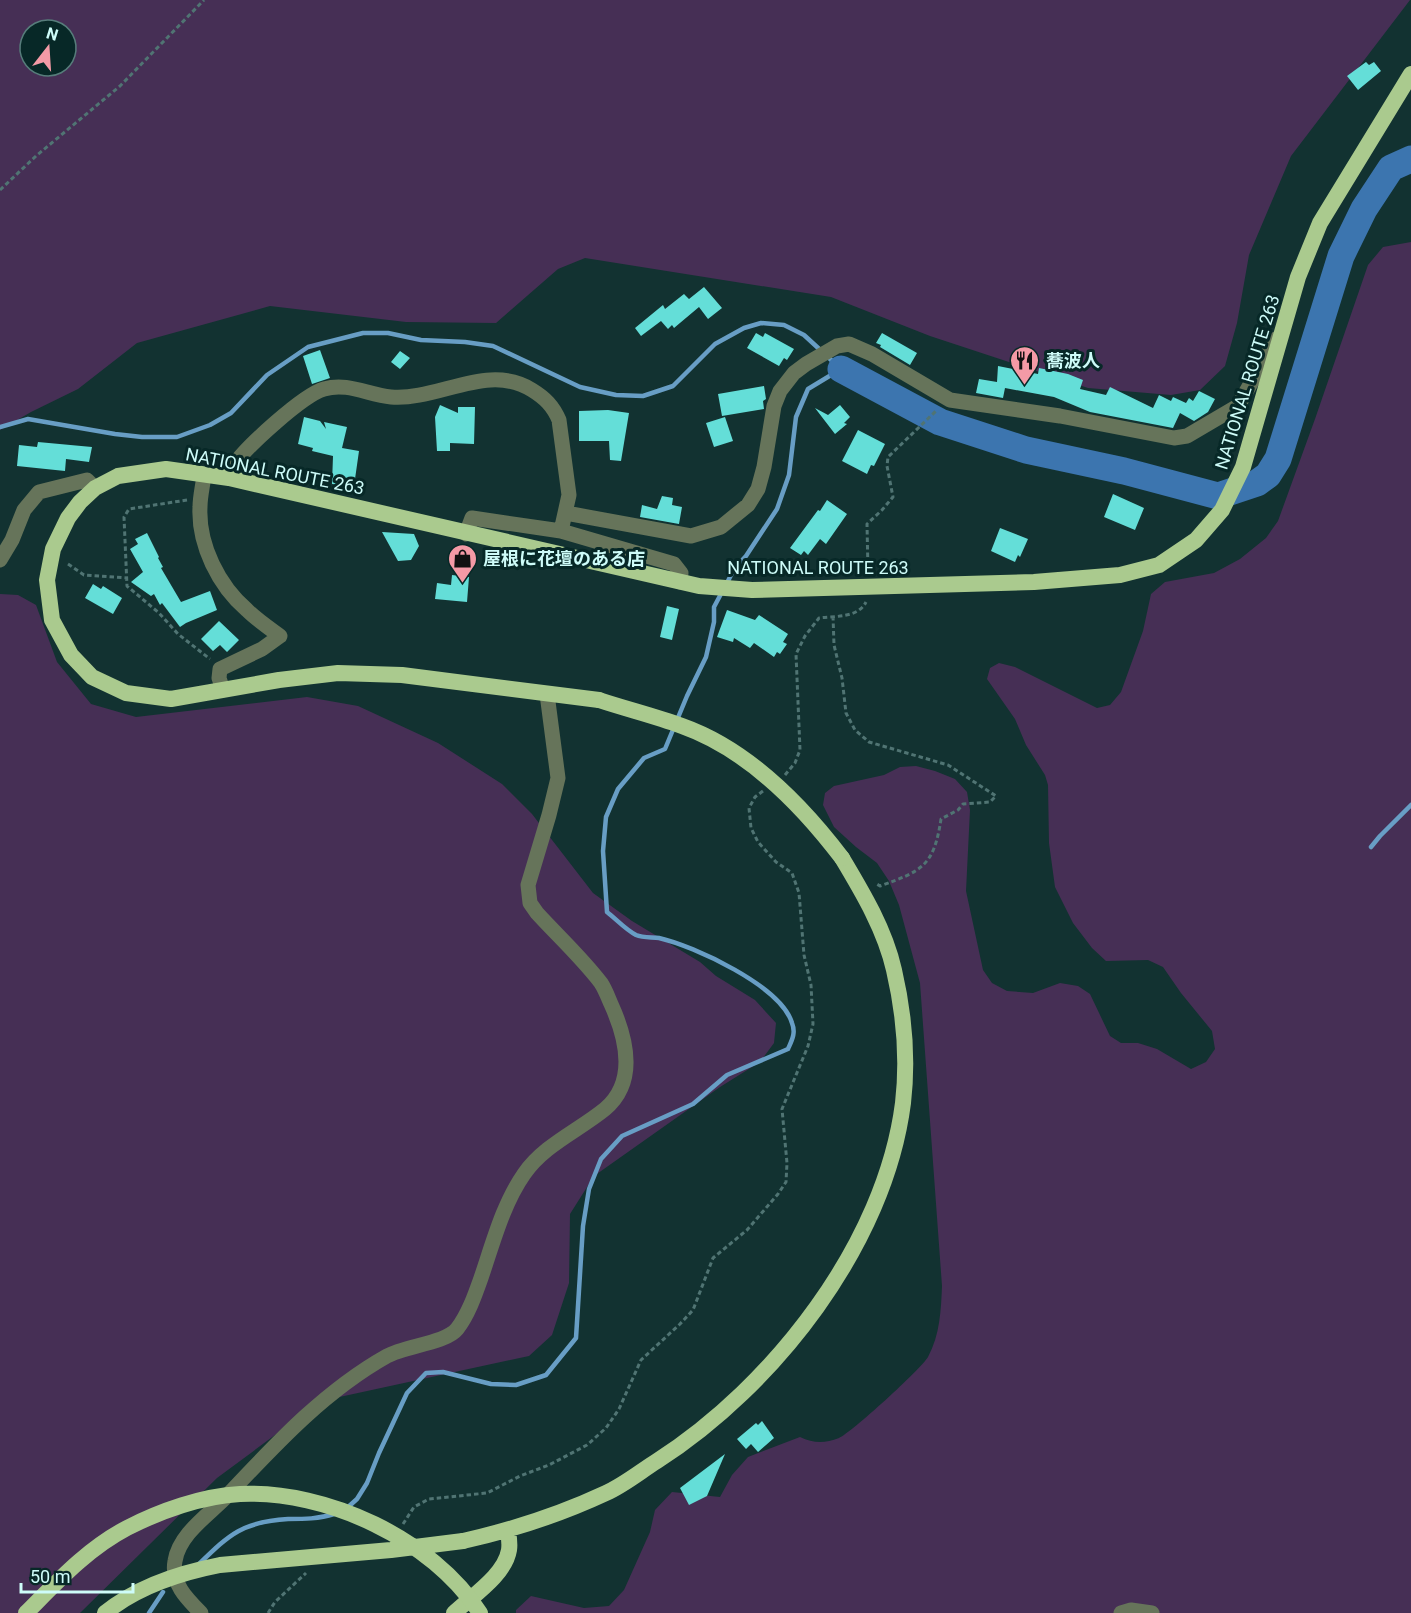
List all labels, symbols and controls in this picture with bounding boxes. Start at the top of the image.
north arrow [18,18,78,78]
text: N [44,23,60,45]
street label: NATIONAL ROUTE 263 [1210,292,1284,472]
restaurant icon: 蕎波人 [1009,344,1041,386]
place label: 蕎波人 [1046,350,1100,371]
street label: NATIONAL ROUTE 263 [184,443,366,499]
shop icon: 屋根に花壇のある店 [446,542,478,584]
place label: 屋根に花壇のある店 [483,548,645,569]
street label: NATIONAL ROUTE 263 [727,557,909,578]
scale bar [21,1556,134,1594]
text: 50 m [30,1566,70,1587]

